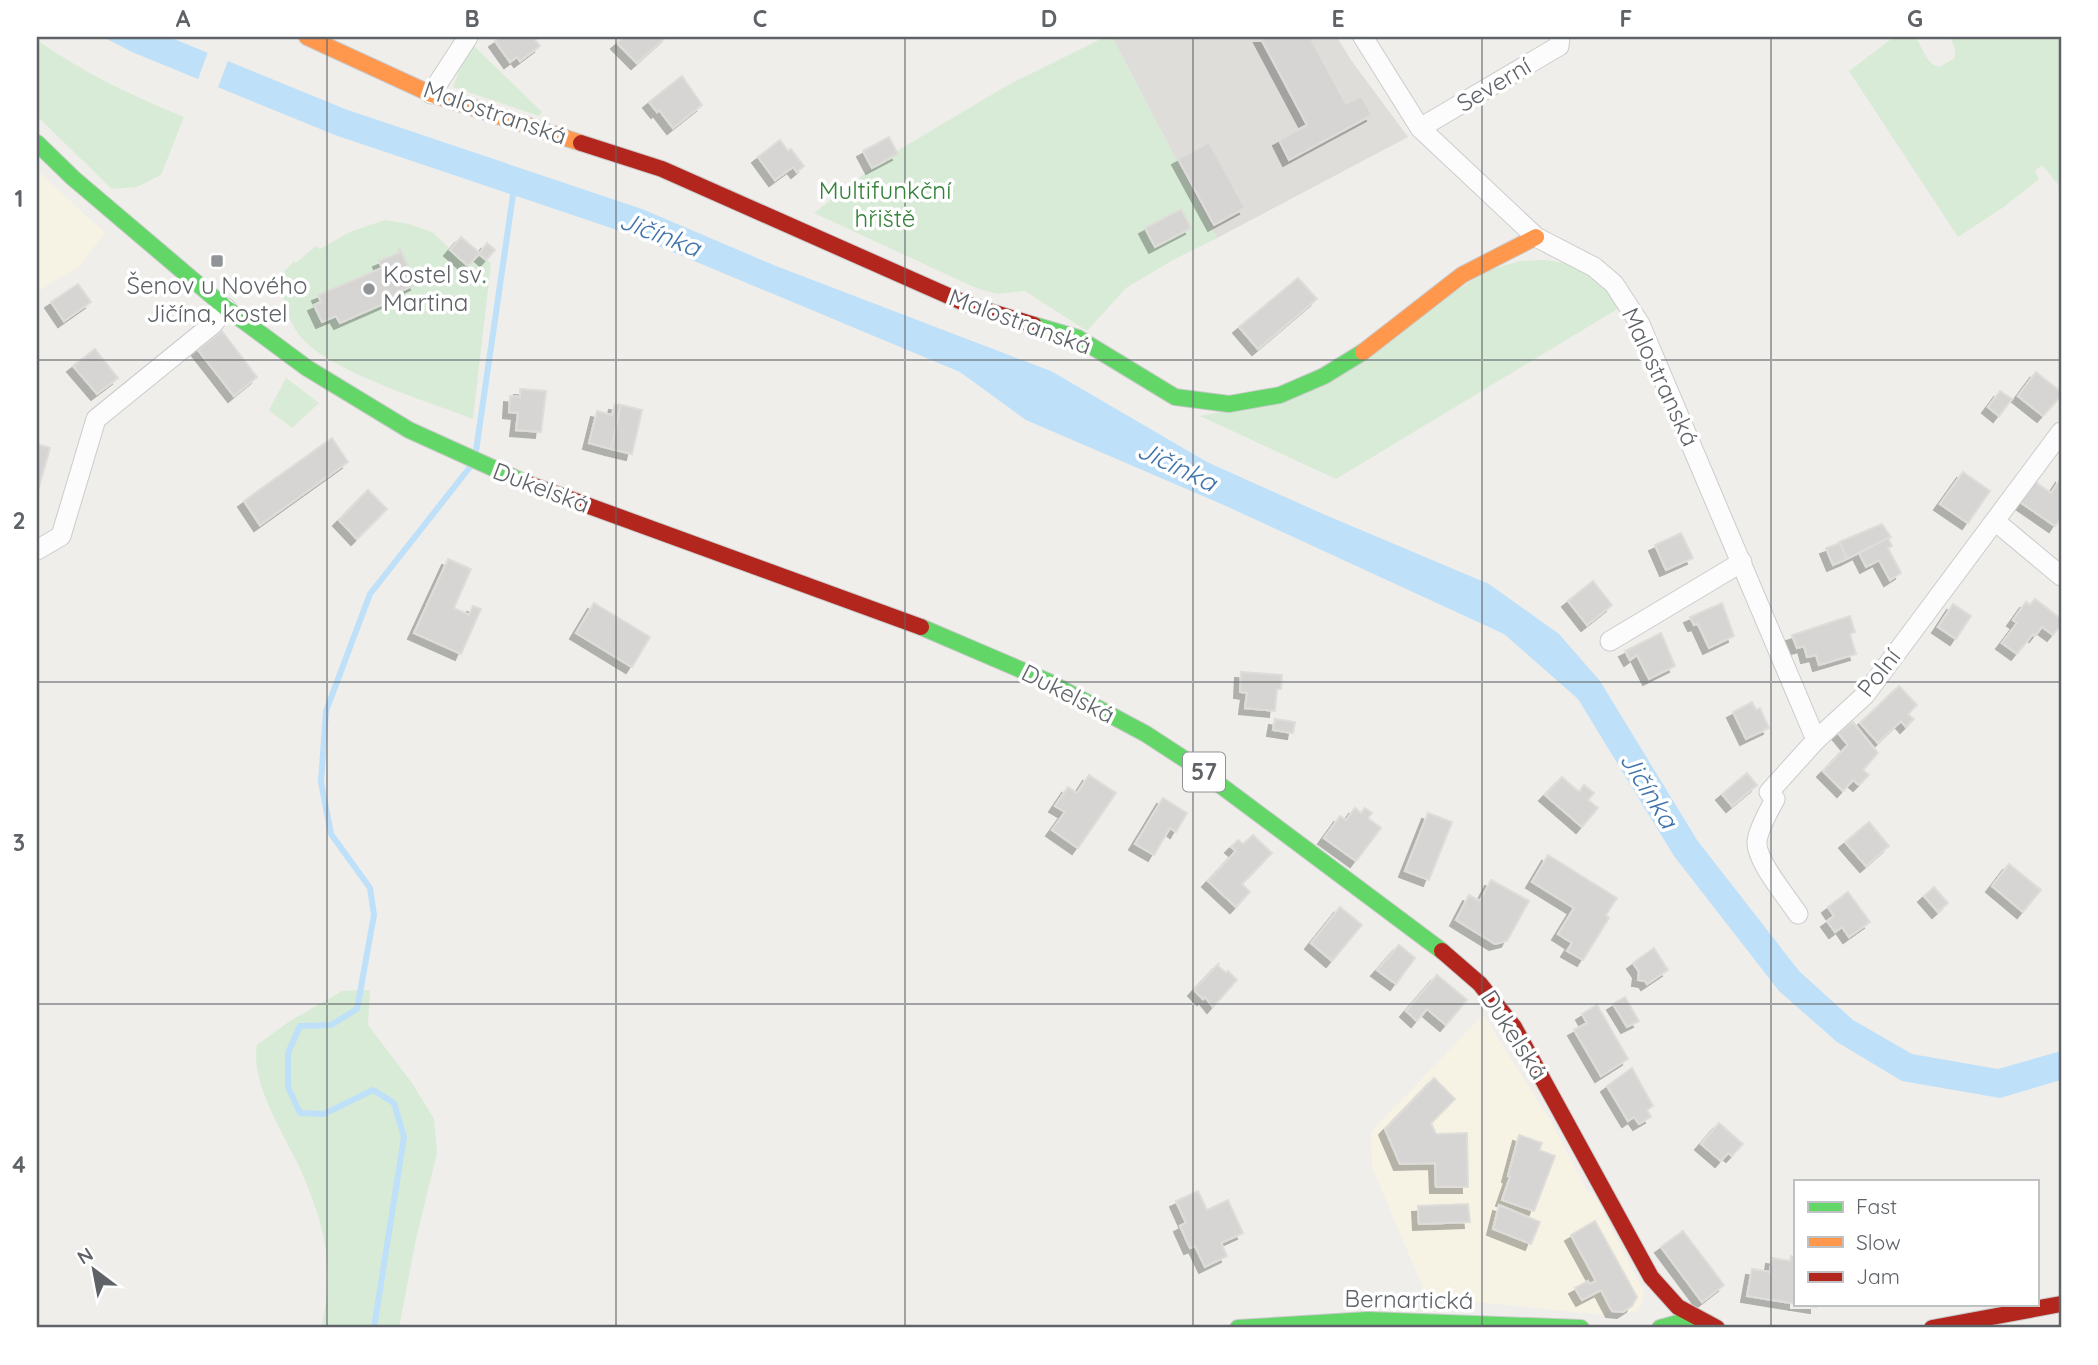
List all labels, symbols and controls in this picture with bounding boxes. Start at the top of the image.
text: A [176,4,191,33]
text: B [464,4,480,33]
text: C [753,4,767,33]
text: D [1041,4,1057,33]
text: E [1331,4,1345,33]
text: F [1620,4,1632,33]
text: G [1907,4,1923,33]
street label: Severní [1451,50,1537,118]
street label: Malostranská [420,74,571,151]
park label: Multifunkční hřiště [819,175,952,233]
text: 1 [15,184,23,213]
water label: Jičínka [615,203,706,264]
marker: Šenov u Nového Jičína, kostel [209,253,225,269]
place label: Kostel sv. Martina [383,259,486,317]
place label: Šenov u Nového Jičína, kostel [127,270,307,328]
marker: Kostel sv. Martina [361,281,377,297]
street label: Malostranská [945,281,1096,361]
street label: Malostranská [1616,302,1706,451]
water label: Jičínka [1132,432,1223,499]
street label: Dukelská [489,455,594,519]
text: 2 [12,506,26,535]
street label: Polní [1850,642,1907,703]
street label: Dukelská [1017,657,1120,729]
water label: Jičínka [1613,745,1686,835]
road number: 57 [1183,752,1225,792]
text: 3 [13,828,25,857]
street label: Dukelská [1475,984,1555,1085]
text: 4 [12,1150,26,1179]
legend [1794,1180,2038,1306]
text: Fast [1856,1193,1897,1219]
text: Slow [1856,1229,1901,1255]
north arrow [60,1236,130,1306]
text: N [73,1242,97,1269]
text: Jam [1856,1263,1900,1289]
street label: Bernartická [1344,1283,1474,1315]

